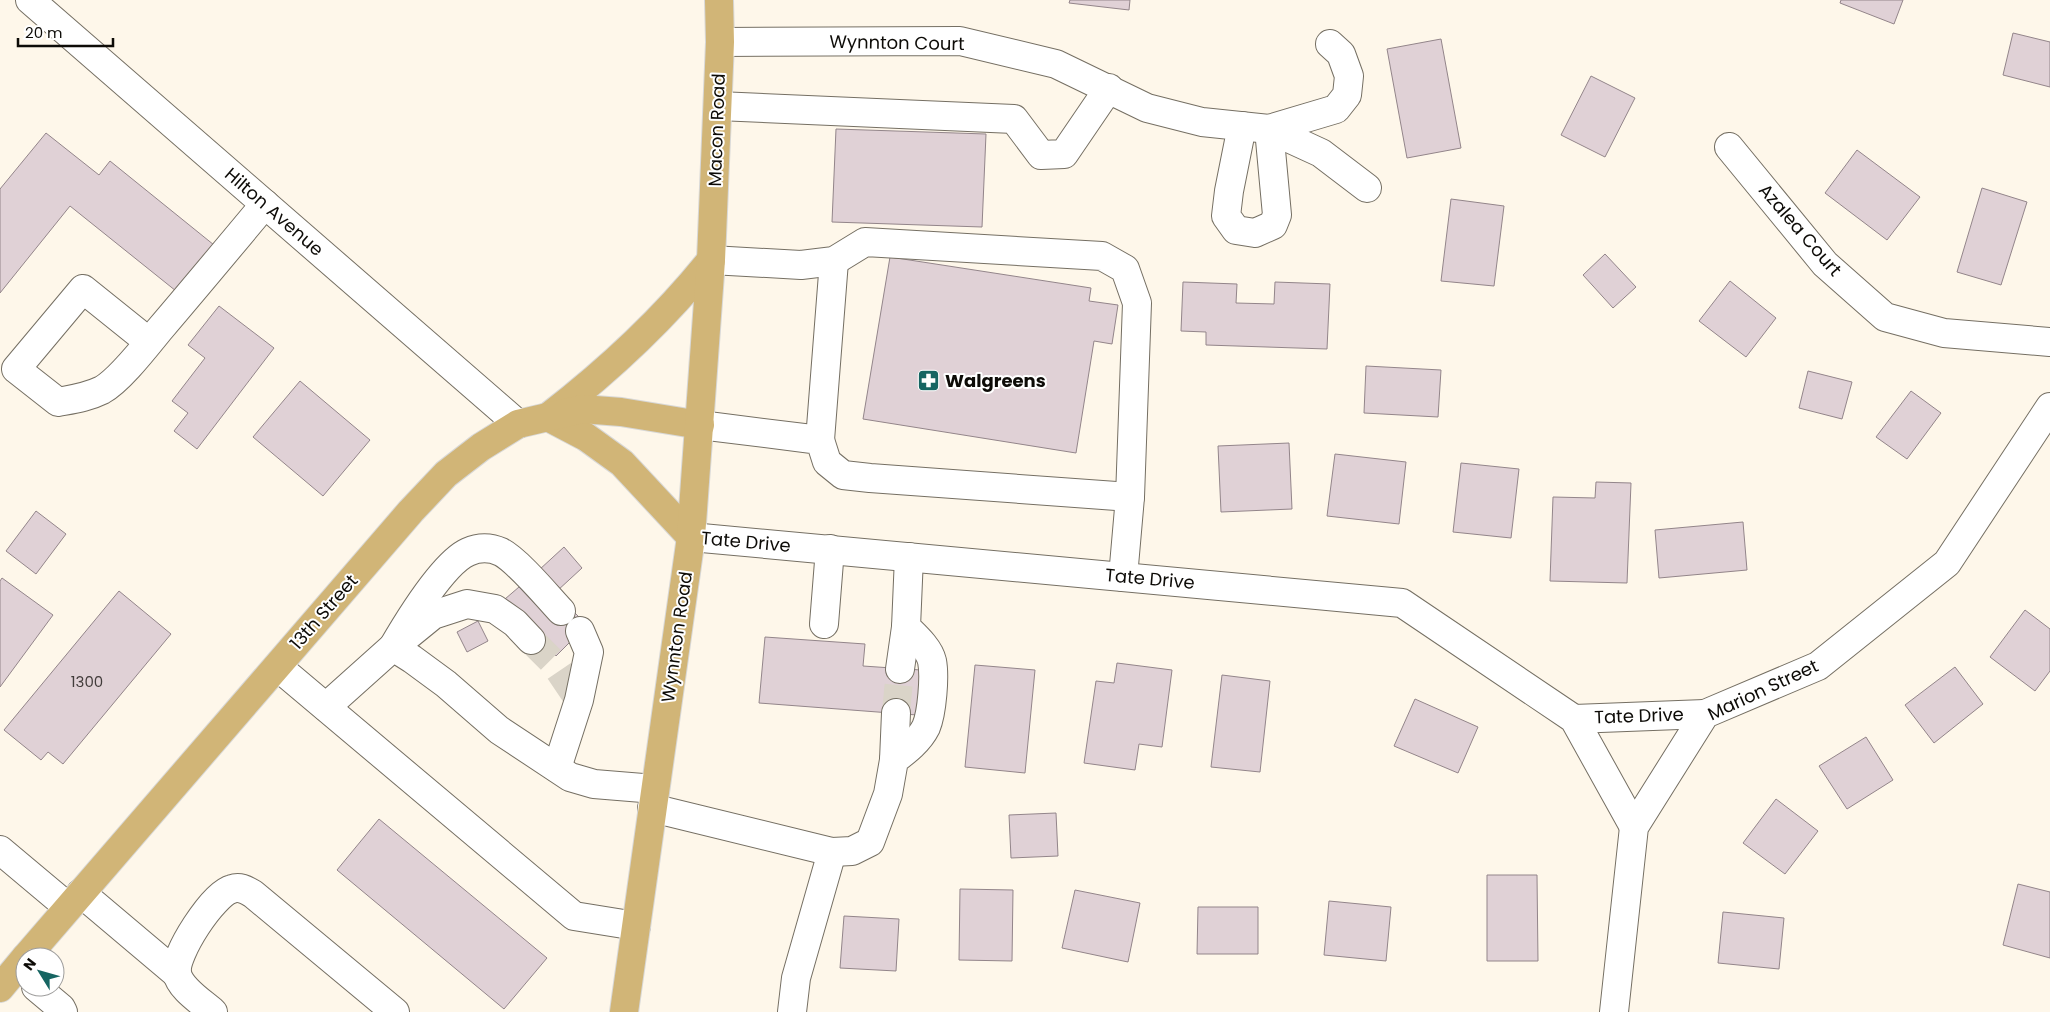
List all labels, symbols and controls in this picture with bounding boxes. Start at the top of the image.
scale bar [18,15,112,47]
text: 20 m [25,22,63,43]
street label: Wynnton Court [829,29,965,56]
street label: Macon Road [702,73,731,187]
street label: Hilton Avenue [220,162,329,262]
street label: Azalea Court [1753,178,1848,281]
place label: Walgreens [945,368,1046,393]
pharmacy icon: Walgreens [917,369,941,393]
street label: Tate Drive [700,525,792,558]
street label: Tate Drive [1104,562,1196,595]
street label: 13th Street [284,569,363,655]
street label: Wynnton Road [655,570,698,704]
street label: Marion Street [1703,653,1822,726]
house number: 1300 [71,671,103,692]
street label: Tate Drive [1594,701,1684,730]
north arrow [15,947,65,997]
text: N [18,954,41,974]

